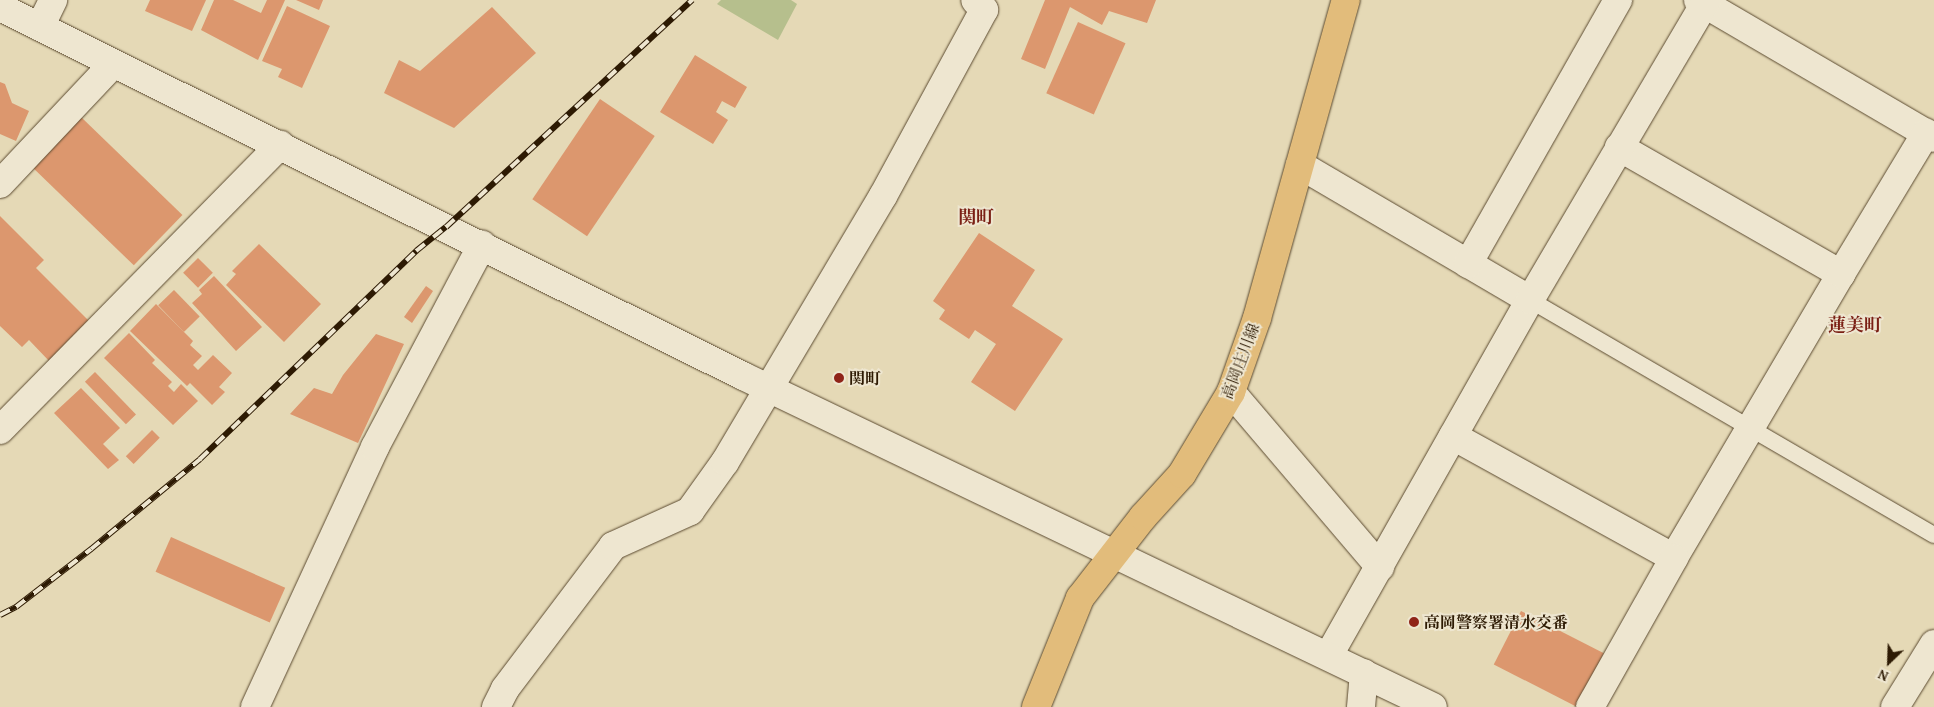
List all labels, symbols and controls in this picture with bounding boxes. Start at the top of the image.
district label: 関町 [958,206,994,228]
district label: 蓮美町 [1828,314,1882,336]
street label: 高岡庄川線 [1217,320,1263,402]
place label: 関町 [849,368,881,388]
marker: 関町 [833,372,845,384]
place label: 高岡警察署清水交番 [1424,612,1568,632]
marker: 高岡警察署清水交番 [1408,616,1420,628]
north arrow [1864,637,1914,687]
text: N [1875,665,1891,687]

